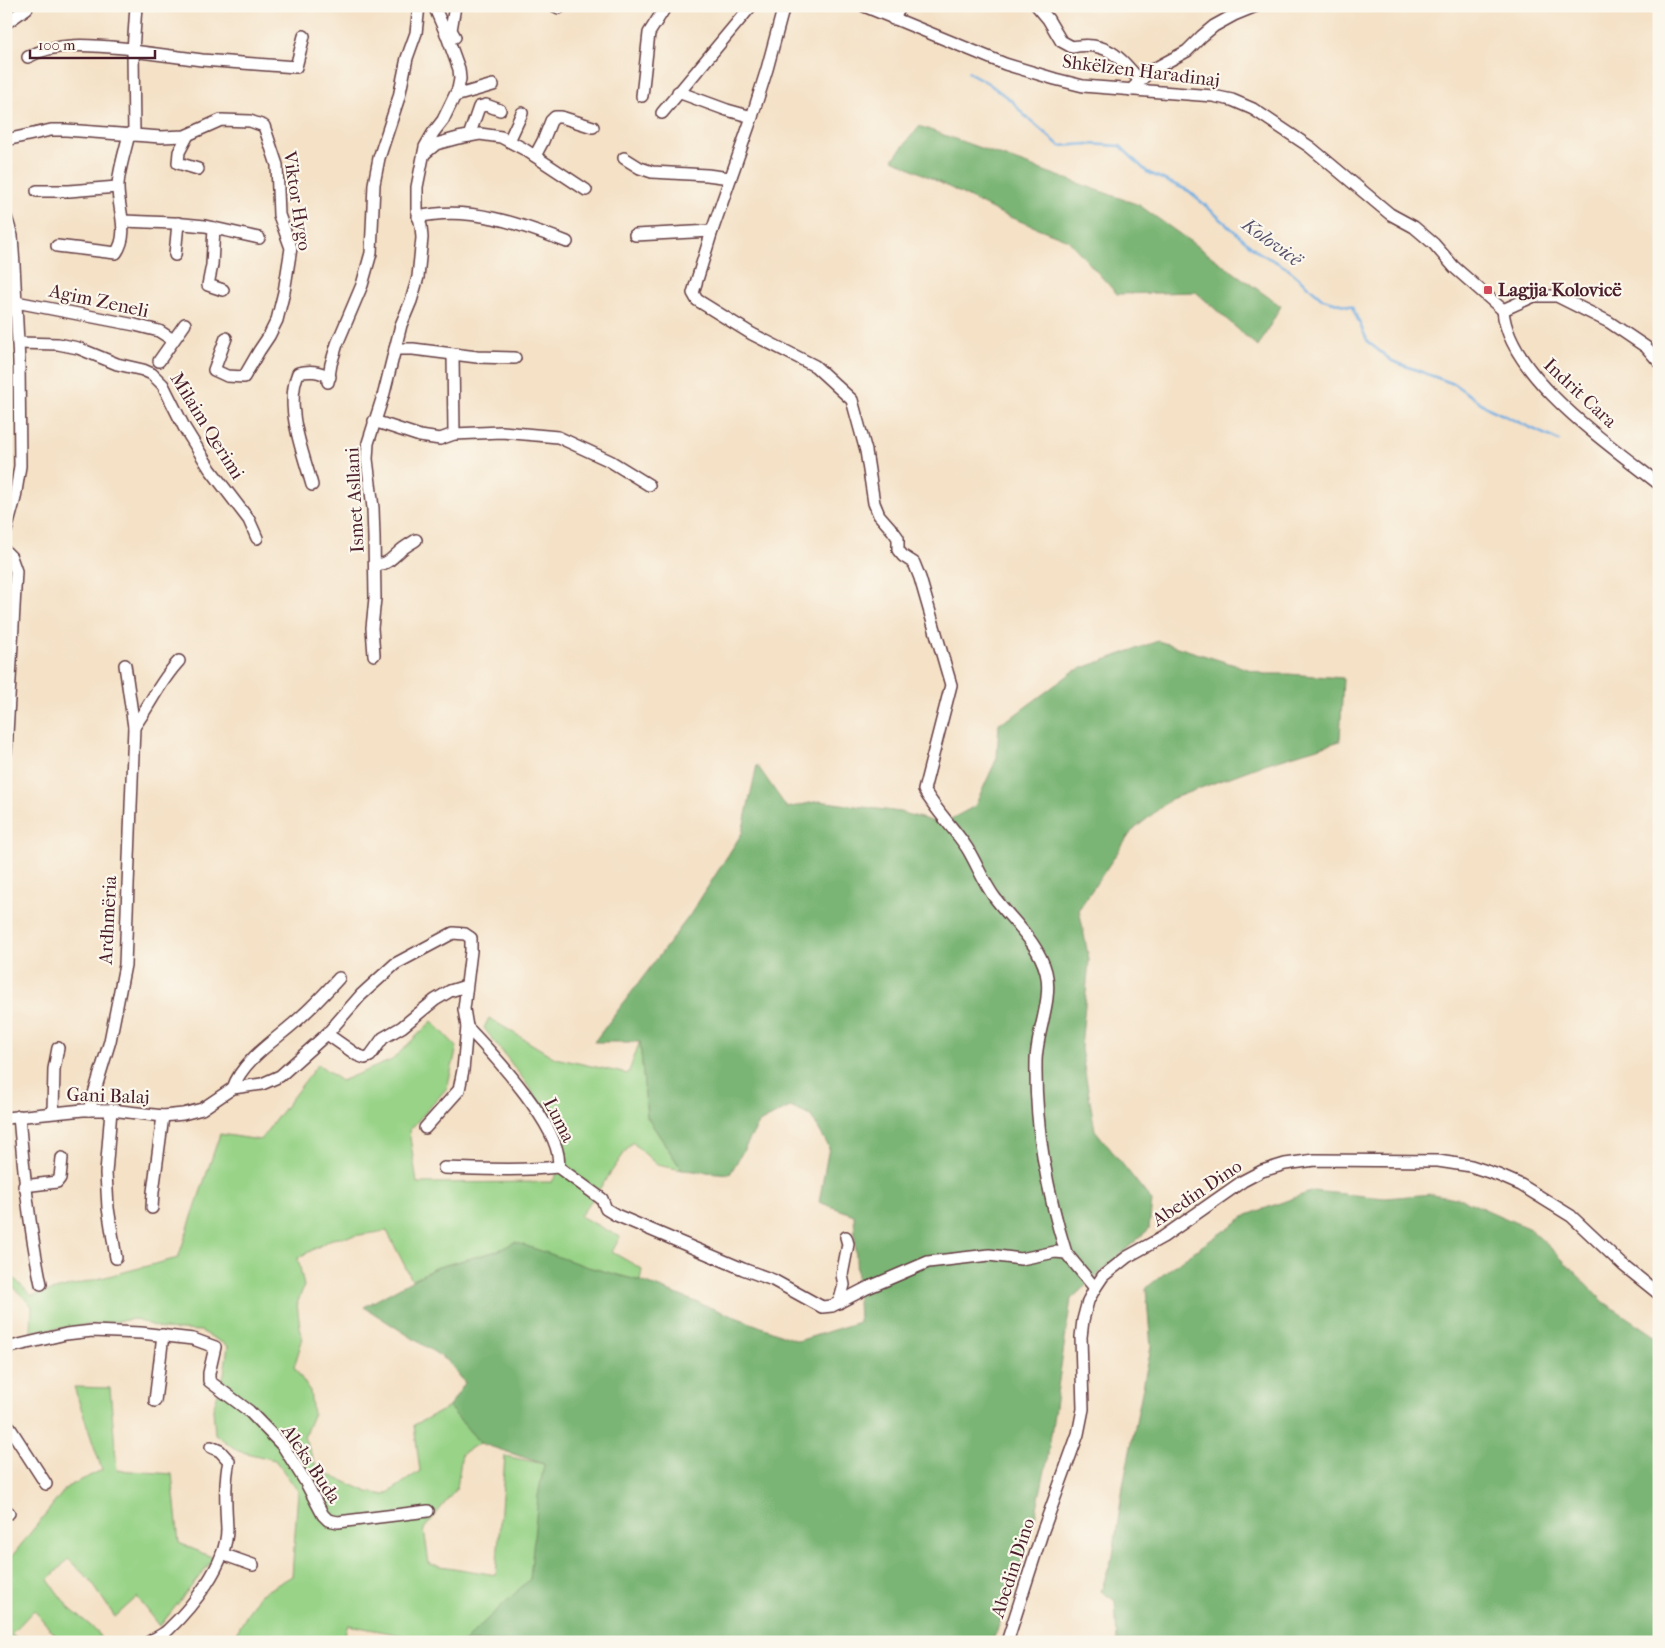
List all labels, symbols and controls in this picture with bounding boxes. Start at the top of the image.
scale bar [30,28,155,60]
text: 100 m [38,36,76,54]
street label: Shkëlzen Haradinaj [1061,50,1221,92]
street label: Viktor Hygo [278,149,316,253]
water label: Kolovicë [1236,212,1308,272]
street label: Agim Zeneli [46,279,151,322]
place label: Lagjja Kolovicë [1498,279,1622,301]
marker: Lagjja Kolovicë [1482,284,1494,296]
street label: Indrit Cara [1539,354,1621,432]
street label: Milaim Qerimi [165,369,249,484]
street label: Ismet Asllani [341,446,369,553]
street label: Ardhmëria [95,875,121,966]
street label: Gani Balaj [66,1084,150,1108]
street label: Luma [539,1094,580,1146]
street label: Abedin Dino [1147,1155,1246,1232]
street label: Aleks Buda [276,1420,345,1508]
street label: Abedin Dino [986,1515,1040,1622]

